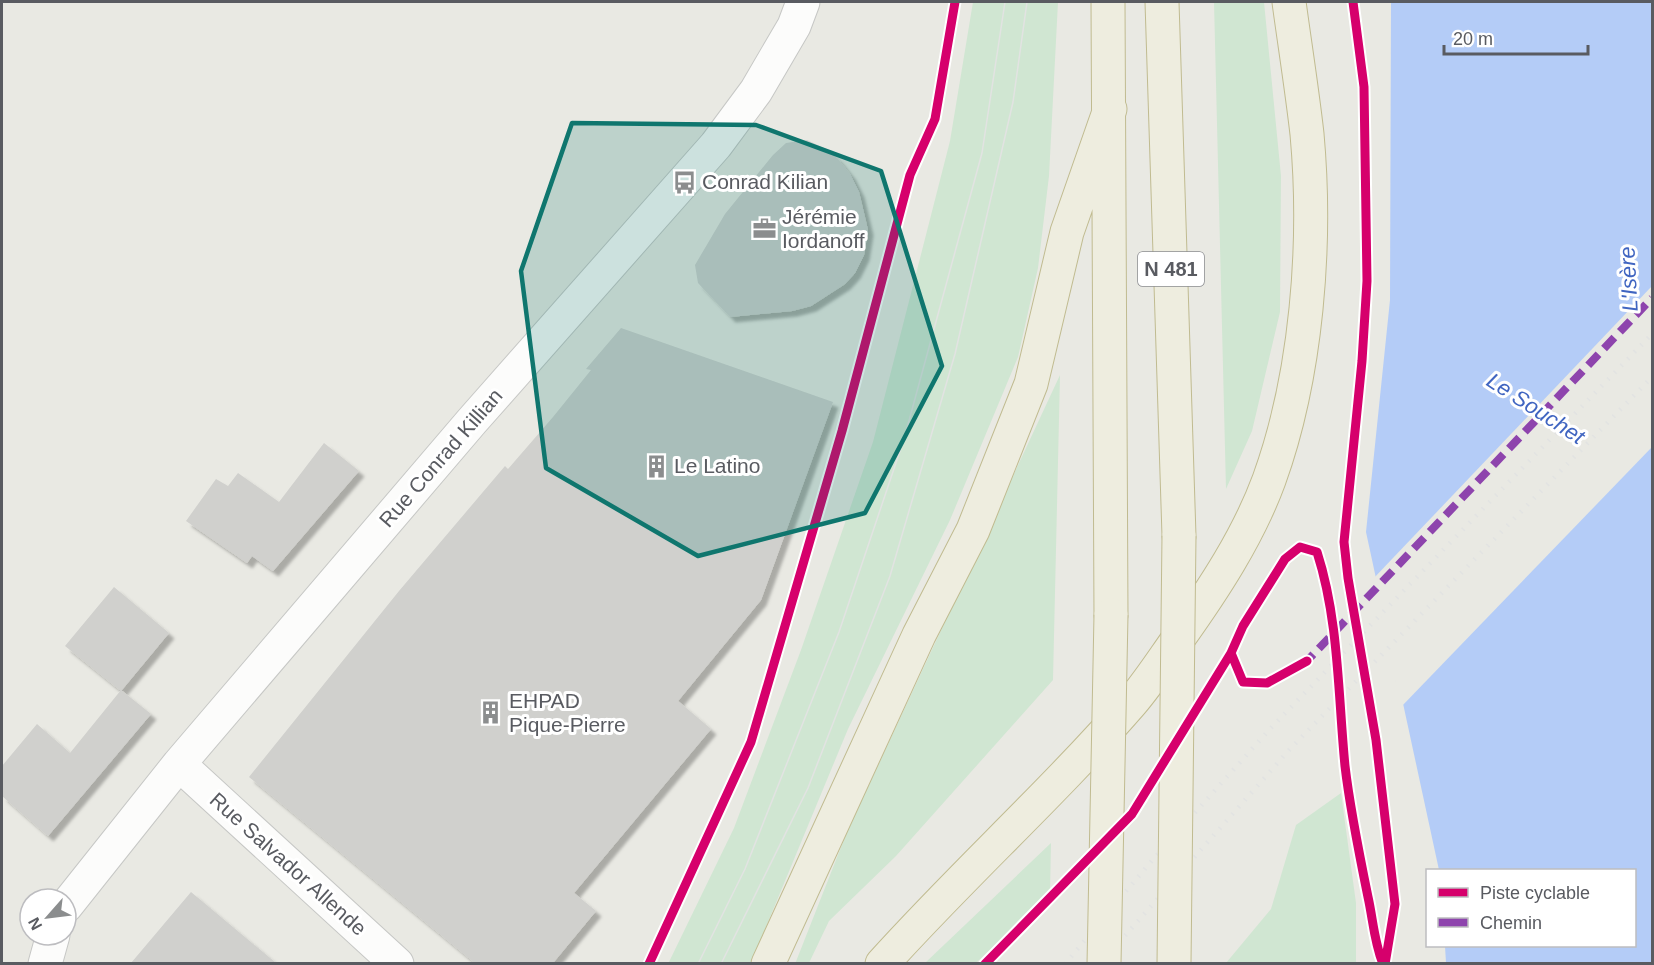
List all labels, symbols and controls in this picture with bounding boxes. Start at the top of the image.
scale bar [1444,18,1588,56]
text: 20 m [1453,29,1493,49]
bus stop icon: Conrad Kilian [671,169,697,195]
place label: Conrad Kilian [702,170,828,193]
place label: Jérémie Iordanoff [782,205,865,252]
office icon: Jérémie Iordanoff [751,216,777,242]
water label: L'Isère [1614,246,1643,312]
road number: N 481 [1138,252,1204,286]
water label: Le Souchet [1482,368,1590,450]
street label: Rue Conrad Killian [375,384,507,531]
building icon: Le Latino [643,453,669,479]
place label: Le Latino [674,454,760,477]
place label: EHPAD Pique-Pierre [509,689,626,736]
building icon: EHPAD Pique-Pierre [478,700,504,726]
street label: Rue Salvador Allende [206,788,371,940]
legend [1426,869,1636,947]
text: Piste cyclable [1480,883,1590,903]
north arrow [18,887,78,947]
text: Chemin [1480,913,1542,933]
text: N [25,915,45,933]

